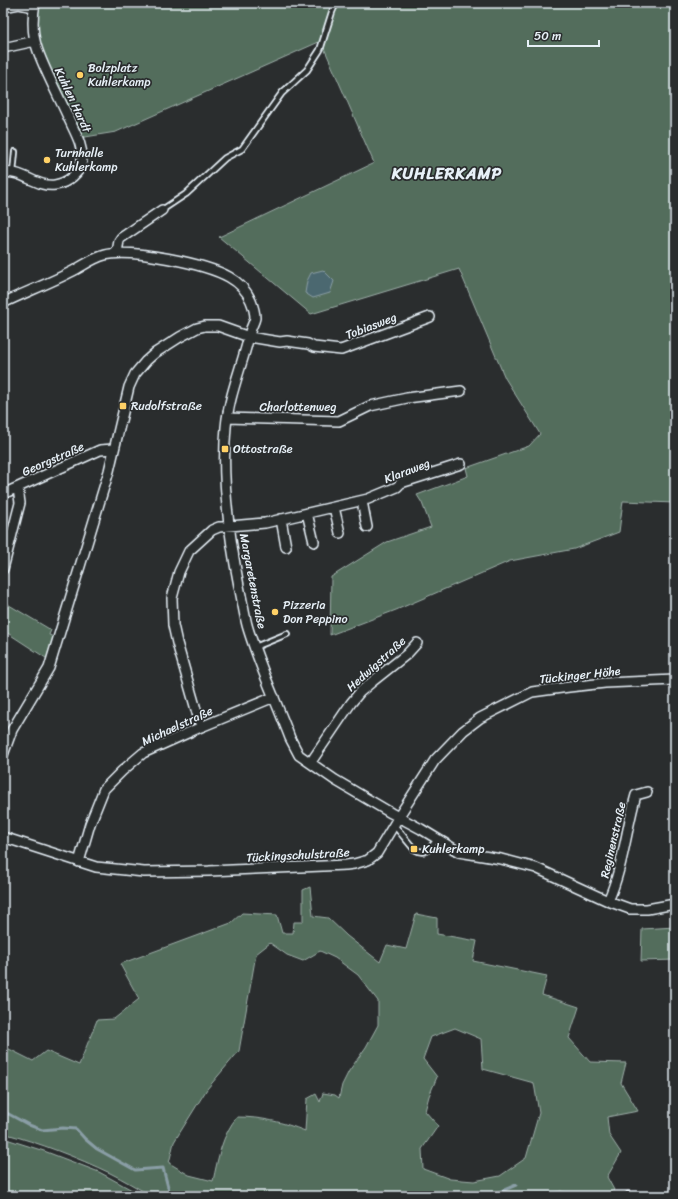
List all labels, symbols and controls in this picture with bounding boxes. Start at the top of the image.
scale bar [528,22,599,48]
text: 50 m [534,25,561,47]
place label: Bolzplatz Kuhlerkamp [88,57,151,93]
street label: Kuhlen Hardt [48,64,98,137]
marker: Bolzplatz Kuhlerkamp [75,70,85,80]
place label: Turnhalle Kuhlerkamp [55,142,118,178]
marker: Turnhalle Kuhlerkamp [42,155,52,165]
district label: KUHLERKAMP [391,159,502,188]
street label: Tobiasweg [342,306,400,346]
place label: Rudolfstraße [131,395,202,417]
street label: Charlottenweg [260,396,336,418]
marker: Rudolfstraße [118,401,128,411]
street label: Georgstraße [18,435,88,483]
place label: Ottostraße [233,438,293,460]
marker: Ottostraße [220,444,230,454]
street label: Klaraweg [381,452,433,490]
street label: Margaretenstraße [233,531,273,631]
place label: Pizzeria Don Peppino [283,594,348,630]
marker: Pizzeria Don Peppino [270,607,280,617]
street label: Hedwigstraße [341,631,411,697]
street label: Tückinger Höhe [538,660,622,690]
street label: Michaelstraße [138,700,216,752]
street label: Reginenstraße [594,800,632,880]
place label: Kuhlerkamp [422,838,485,860]
street label: Tückingschulstraße [246,841,350,869]
marker: Kuhlerkamp [409,844,419,854]

